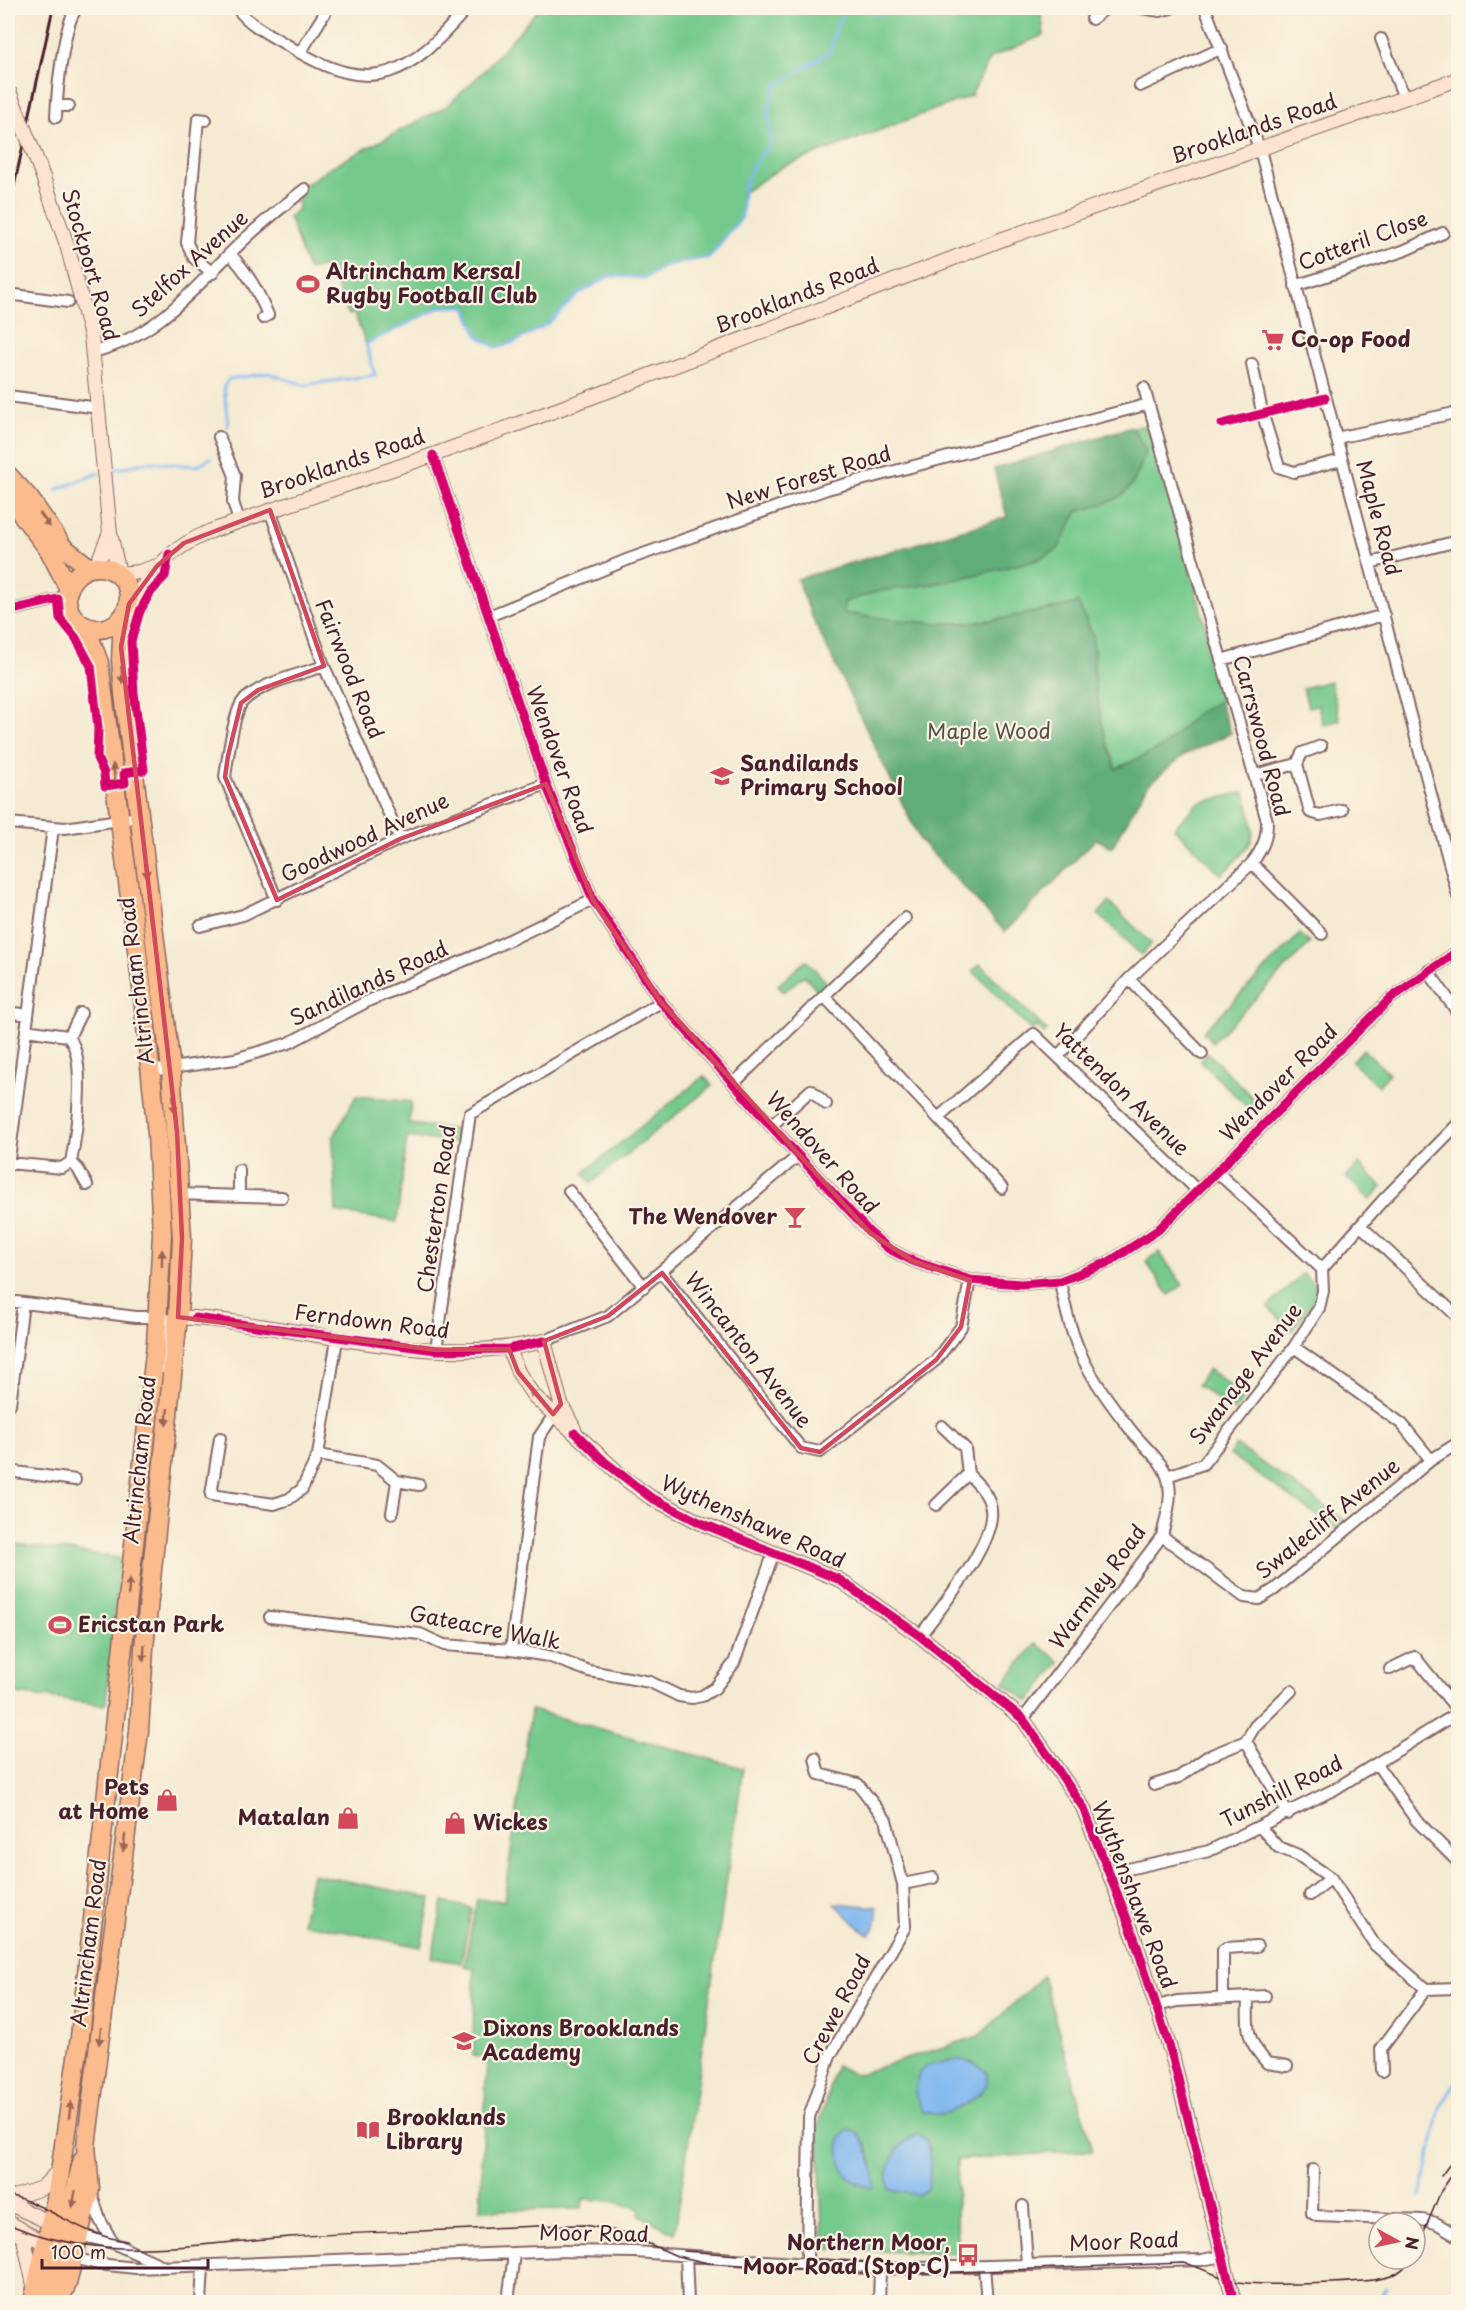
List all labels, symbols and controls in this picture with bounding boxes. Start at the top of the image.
street label: Brooklands Road [1166,84,1341,170]
street label: Stockport Road [55,184,129,345]
street label: Stelfox Avenue [123,201,254,324]
street label: Cotteril Close [1293,201,1432,277]
street label: Brooklands Road [710,248,883,340]
place label: Altrincham Kersal Rugby Football Club [326,254,537,310]
sports icon: Altrincham Kersal Rugby Football Club [295,271,321,297]
place label: Co-op Food [1291,322,1411,354]
supermarket icon: Co-op Food [1260,327,1286,353]
street label: Brooklands Road [254,419,429,505]
street label: New Forest Road [722,436,895,516]
street label: Maple Road [1349,456,1411,579]
one-way arrow [39,512,51,528]
street label: Fairwood Road [308,594,393,743]
street label: Carrswood Road [1226,651,1300,820]
one-way arrow [117,666,127,685]
street label: Wendover Road [519,681,603,838]
park label: Maple Wood [927,714,1051,746]
place label: Sandilands Primary School [740,746,903,802]
one-way arrow [110,762,119,781]
school or university icon: Sandilands Primary School [709,763,735,789]
street label: Goodwood Avenue [275,783,454,889]
one-way arrow [142,859,151,878]
street label: Altrincham Road [109,896,161,1067]
street label: Sandilands Road [284,931,453,1033]
street label: Yattendon Avenue [1047,1015,1198,1162]
street label: Wendover Road [1211,1015,1344,1148]
street label: Wendover Road [759,1083,887,1220]
one-way arrow [169,1095,179,1114]
street label: Chesterton Road [407,1123,463,1295]
place label: The Wendover [629,1199,777,1231]
bar icon: The Wendover [782,1204,808,1230]
one-way arrow [157,1249,167,1268]
street label: Wincanton Avenue [678,1264,821,1434]
street label: Ferndown Road [293,1295,451,1345]
street label: Swanage Avenue [1180,1295,1309,1451]
street label: Altrincham Road [113,1374,163,1545]
one-way arrow [529,1388,542,1404]
one-way arrow [162,1408,172,1427]
street label: Swalecliff Avenue [1248,1449,1406,1586]
street label: Wythenshawe Road [656,1465,851,1575]
street label: Warmley Road [1040,1517,1153,1655]
one-way arrow [124,1577,134,1596]
street label: Gateacre Walk [407,1596,564,1656]
place label: Ericstan Park [78,1607,224,1639]
sports icon: Ericstan Park [47,1612,73,1638]
one-way arrow [139,1644,149,1663]
street label: Tunshill Road [1215,1746,1348,1835]
place label: Pets at Home [58,1770,149,1826]
shop icon: Pets at Home [154,1787,180,1813]
street label: Wythenshawe Road [1085,1796,1186,1993]
place label: Matalan [238,1800,330,1832]
shop icon: Matalan [335,1805,361,1831]
place label: Wickes [473,1805,548,1837]
shop icon: Wickes [442,1810,468,1836]
one-way arrow [119,1833,128,1852]
street label: Altrincham Road [61,1857,113,2028]
street label: Crewe Road [793,1948,878,2070]
place label: Dixons Brooklands Academy [481,2011,679,2067]
one-way arrow [96,2027,105,2046]
school or university icon: Dixons Brooklands Academy [451,2028,477,2054]
one-way arrow [65,2100,74,2119]
place label: Brooklands Library [386,2100,506,2156]
library icon: Brooklands Library [355,2117,381,2143]
one-way arrow [69,2189,78,2208]
north arrow [1367,2211,1427,2271]
street label: Moor Road [539,2215,649,2249]
street label: Moor Road [1068,2222,1179,2258]
place label: Northern Moor, Moor Road (Stop C) [743,2225,950,2281]
scale bar [42,2232,208,2270]
text: N [1400,2235,1426,2251]
text: 100 m [51,2238,106,2265]
bus stop icon: Northern Moor, Moor Road (Stop C) [955,2242,981,2268]

